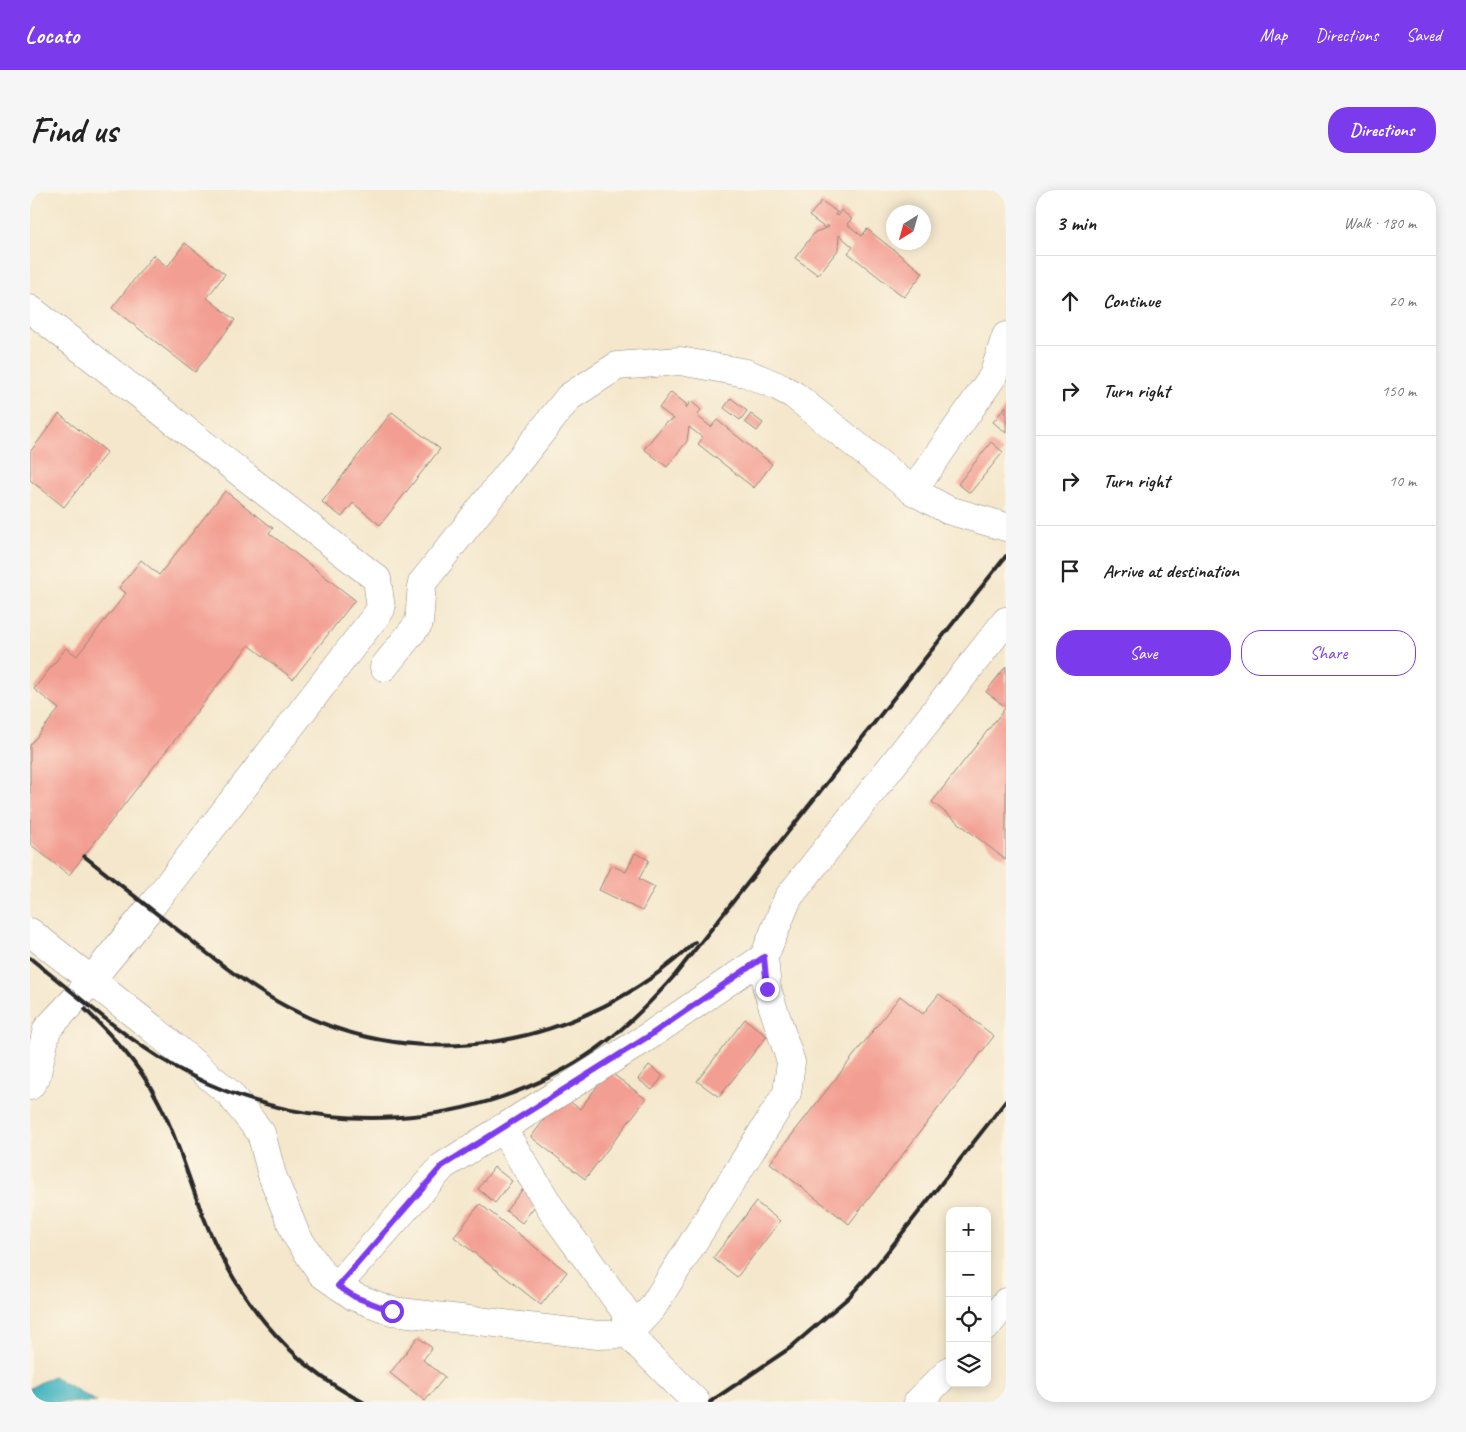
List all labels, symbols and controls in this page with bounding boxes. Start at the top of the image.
text: Locato [25,20,79,50]
text: Map [1260,24,1287,46]
text: Directions [1315,24,1378,46]
text: Saved [1406,24,1441,46]
button: Directions [1328,107,1436,153]
text: Find us [30,108,117,153]
north arrow [886,205,931,250]
text: 3 min [1056,210,1096,236]
text: Walk · 180 m [1344,213,1416,233]
icon: ahead [1056,287,1084,315]
text: Continue [1103,289,1160,313]
text: 20 m [1389,291,1416,311]
icon: right [1056,377,1084,405]
text: Turn right [1103,379,1170,403]
text: 150 m [1382,381,1416,401]
icon: right [1056,467,1084,495]
text: Turn right [1103,469,1170,493]
text: 10 m [1389,471,1416,491]
icon: arrive [1056,557,1084,585]
text: Arrive at destination [1103,559,1239,583]
button: Save [1056,630,1231,676]
button: Share [1241,630,1416,676]
route end [756,978,779,1001]
map controls [946,1207,991,1387]
button: + [946,1207,991,1252]
button: − [946,1252,991,1297]
button: locate [946,1297,991,1342]
route start [381,1300,404,1323]
button: layers [946,1342,991,1387]

